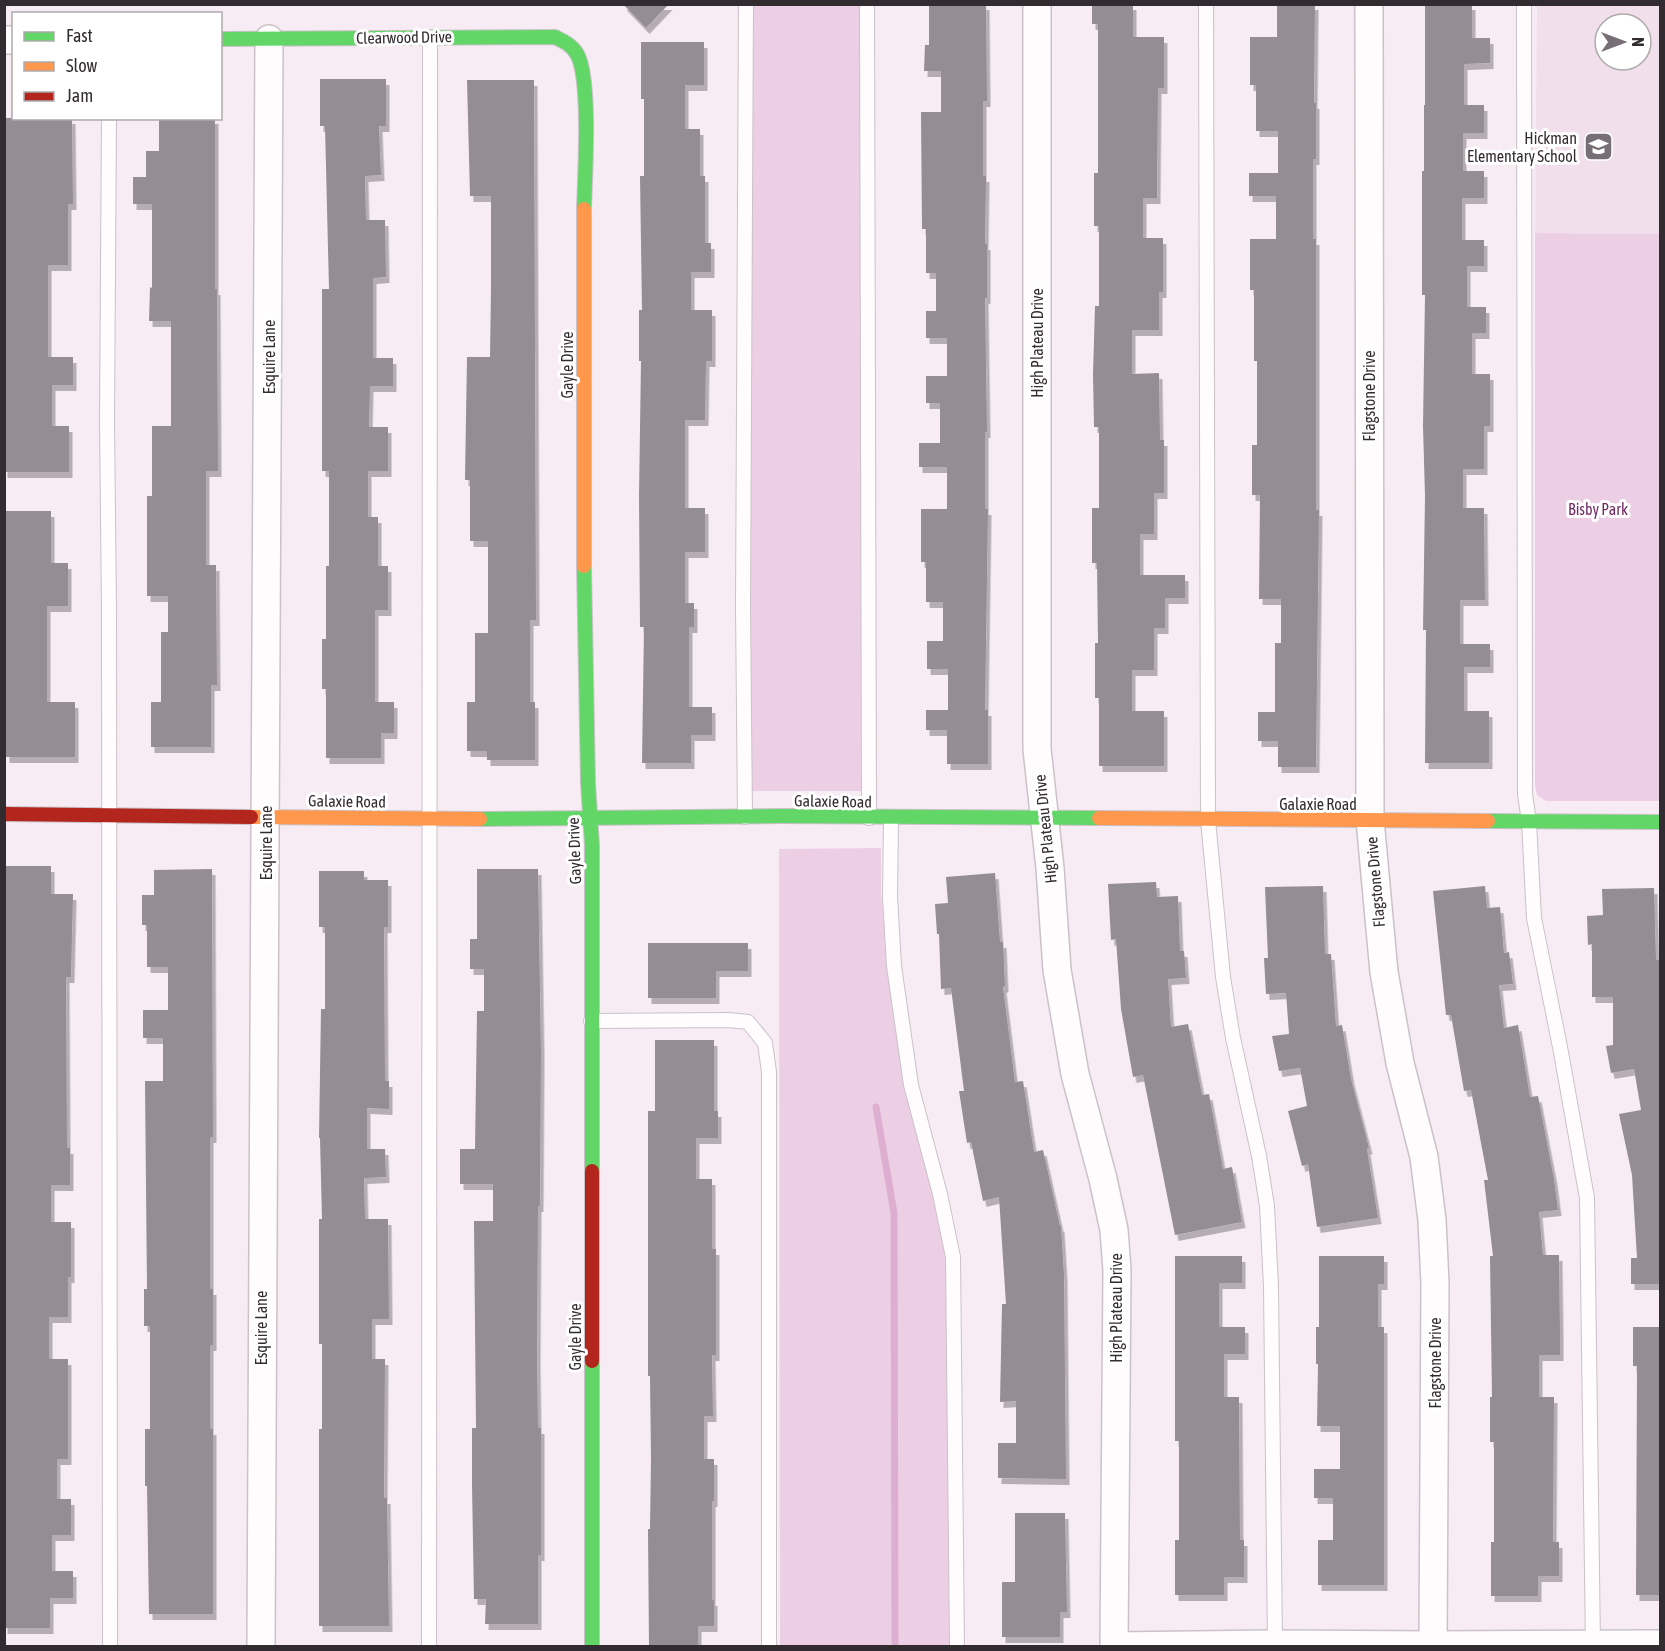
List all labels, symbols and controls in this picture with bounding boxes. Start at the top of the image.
legend [12,12,222,120]
north arrow [1593,12,1653,72]
text: Fast [66,25,93,46]
street label: Clearwood Drive [356,27,452,47]
text: N [1629,37,1647,47]
text: Slow [66,55,97,76]
text: Jam [66,85,93,106]
place label: Hickman Elementary School [1467,129,1578,166]
school or university icon: Hickman Elementary School [1582,131,1614,163]
street label: High Plateau Drive [1028,288,1047,398]
street label: Esquire Lane [260,320,279,394]
street label: Gayle Drive [558,331,577,399]
street label: Flagstone Drive [1360,351,1379,441]
park label: Bisby Park [1568,500,1628,519]
street label: High Plateau Drive [1030,774,1061,884]
street label: Galaxie Road [308,791,386,811]
street label: Galaxie Road [794,791,872,811]
street label: Galaxie Road [1279,795,1357,813]
street label: Esquire Lane [257,806,276,880]
street label: Gayle Drive [564,817,585,885]
street label: Flagstone Drive [1362,836,1389,928]
street label: High Plateau Drive [1107,1253,1126,1363]
street label: Esquire Lane [252,1291,271,1365]
street label: Gayle Drive [566,1303,585,1371]
street label: Flagstone Drive [1426,1318,1445,1408]

